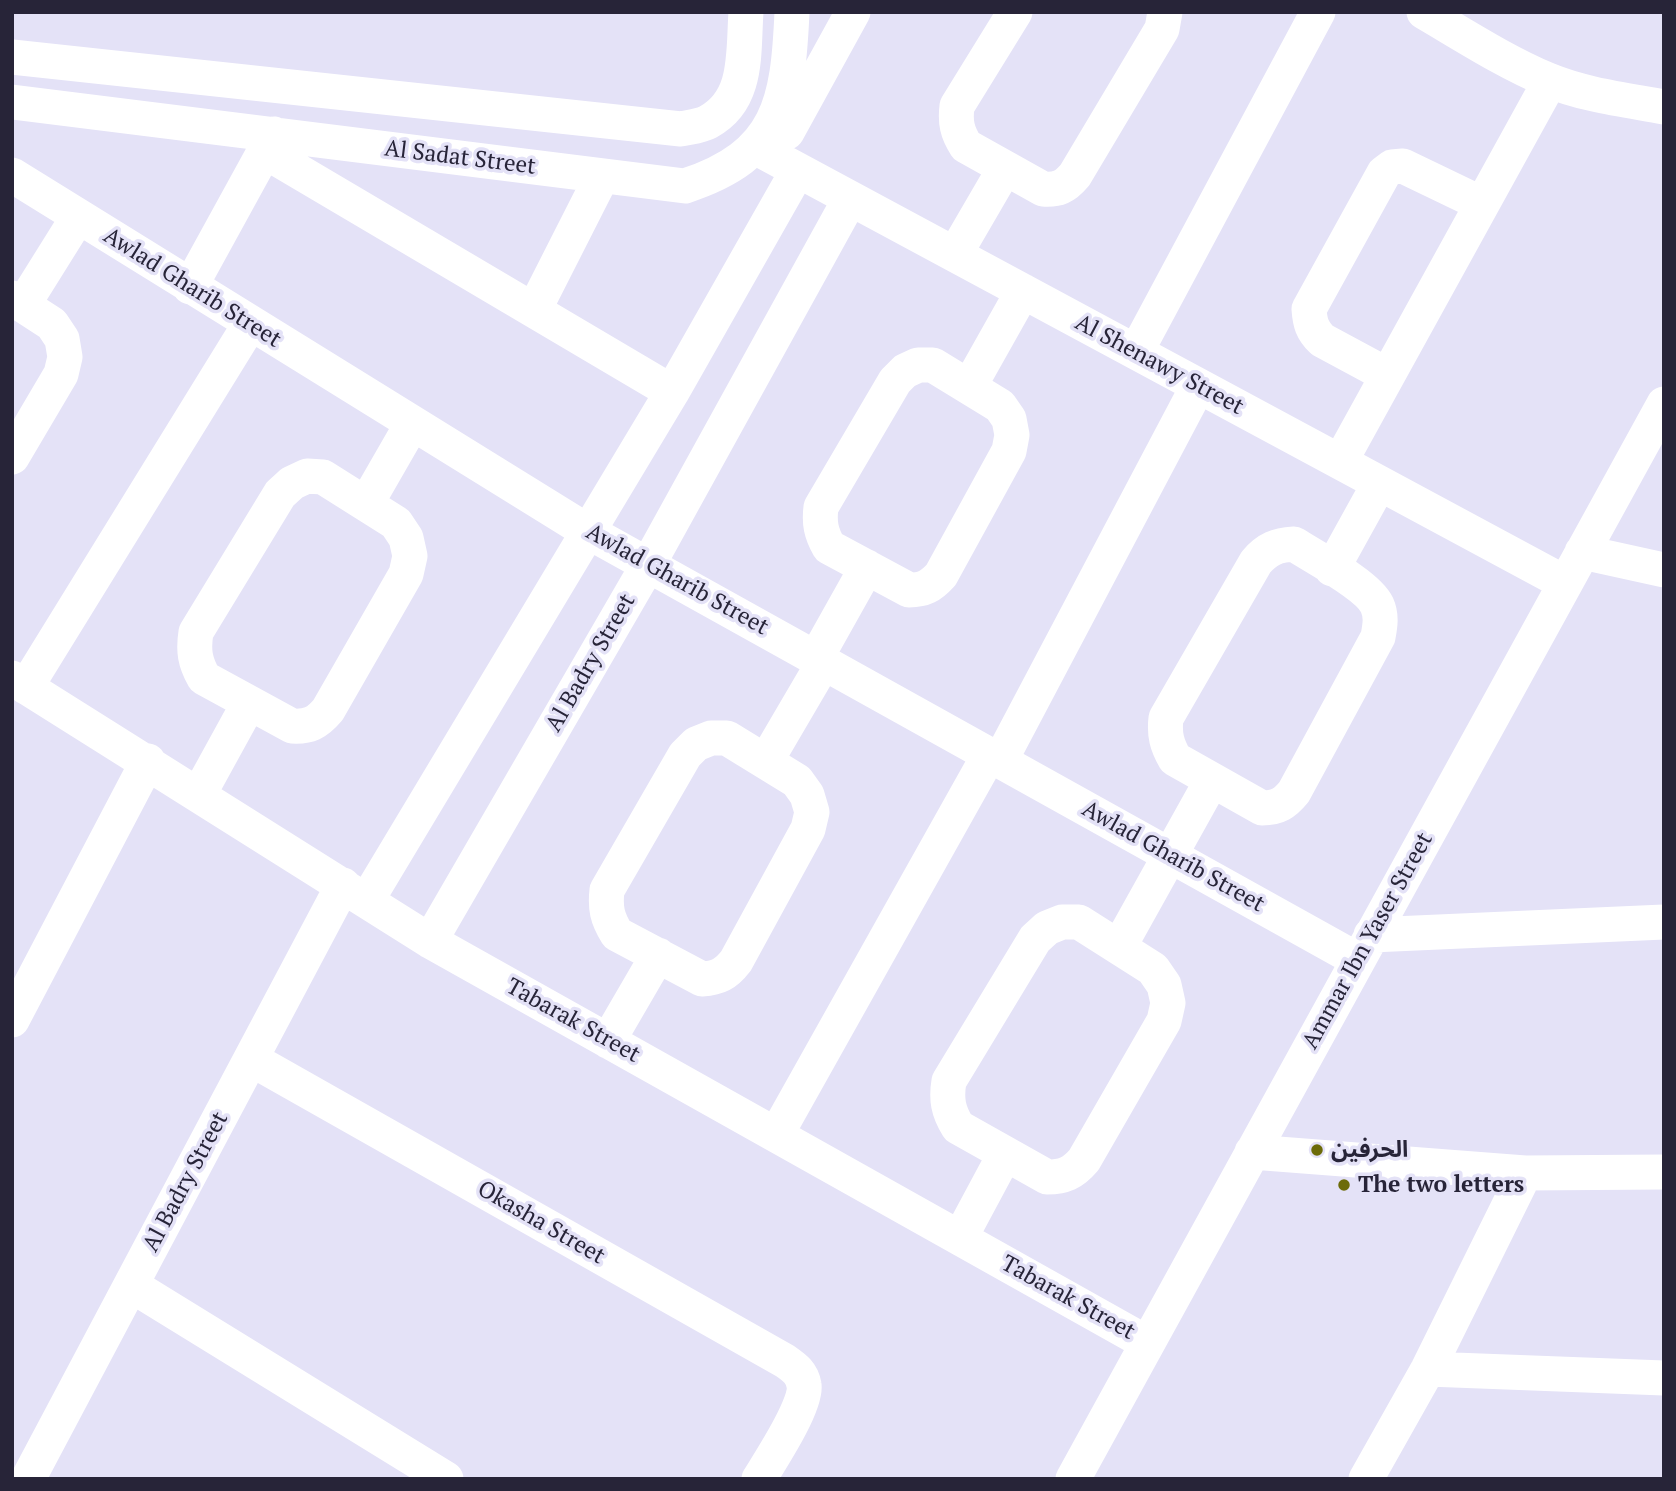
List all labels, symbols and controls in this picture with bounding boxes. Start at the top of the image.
street label: Al Sadat Street [383,135,537,181]
street label: Awlad Gharib Street [98,222,286,354]
street label: Al Shenawy Street [1070,309,1248,421]
street label: Awlad Gharib Street [581,518,773,642]
street label: Al Badry Street [540,589,642,737]
street label: Awlad Gharib Street [1077,795,1269,919]
street label: Ammar Ibn Yaser Street [1297,828,1439,1054]
street label: Tabarak Street [501,973,645,1069]
street label: Al Badry Street [138,1107,234,1257]
place label: الحرفين [1331,1136,1408,1164]
marker: الحرفين [1309,1142,1325,1158]
place label: The two letters [1358,1171,1524,1199]
street label: Okasha Street [472,1175,610,1271]
marker: The two letters [1336,1177,1352,1193]
street label: Tabarak Street [996,1250,1140,1346]

